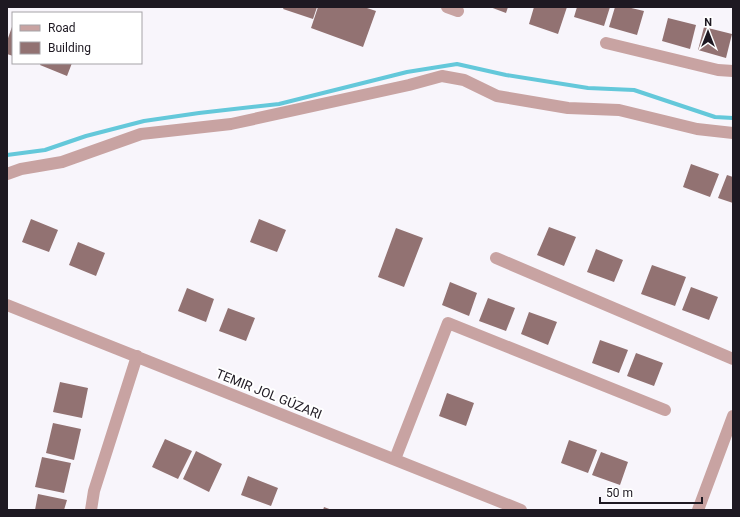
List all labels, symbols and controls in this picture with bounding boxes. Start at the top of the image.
legend [12,12,142,64]
north arrow [688,12,728,52]
text: N [704,16,712,29]
text: Road [48,21,76,35]
text: Building [48,41,91,55]
street label: TEMIR JOL GÚZARI [214,366,324,422]
scale bar [600,479,702,505]
text: 50 m [606,486,633,500]

